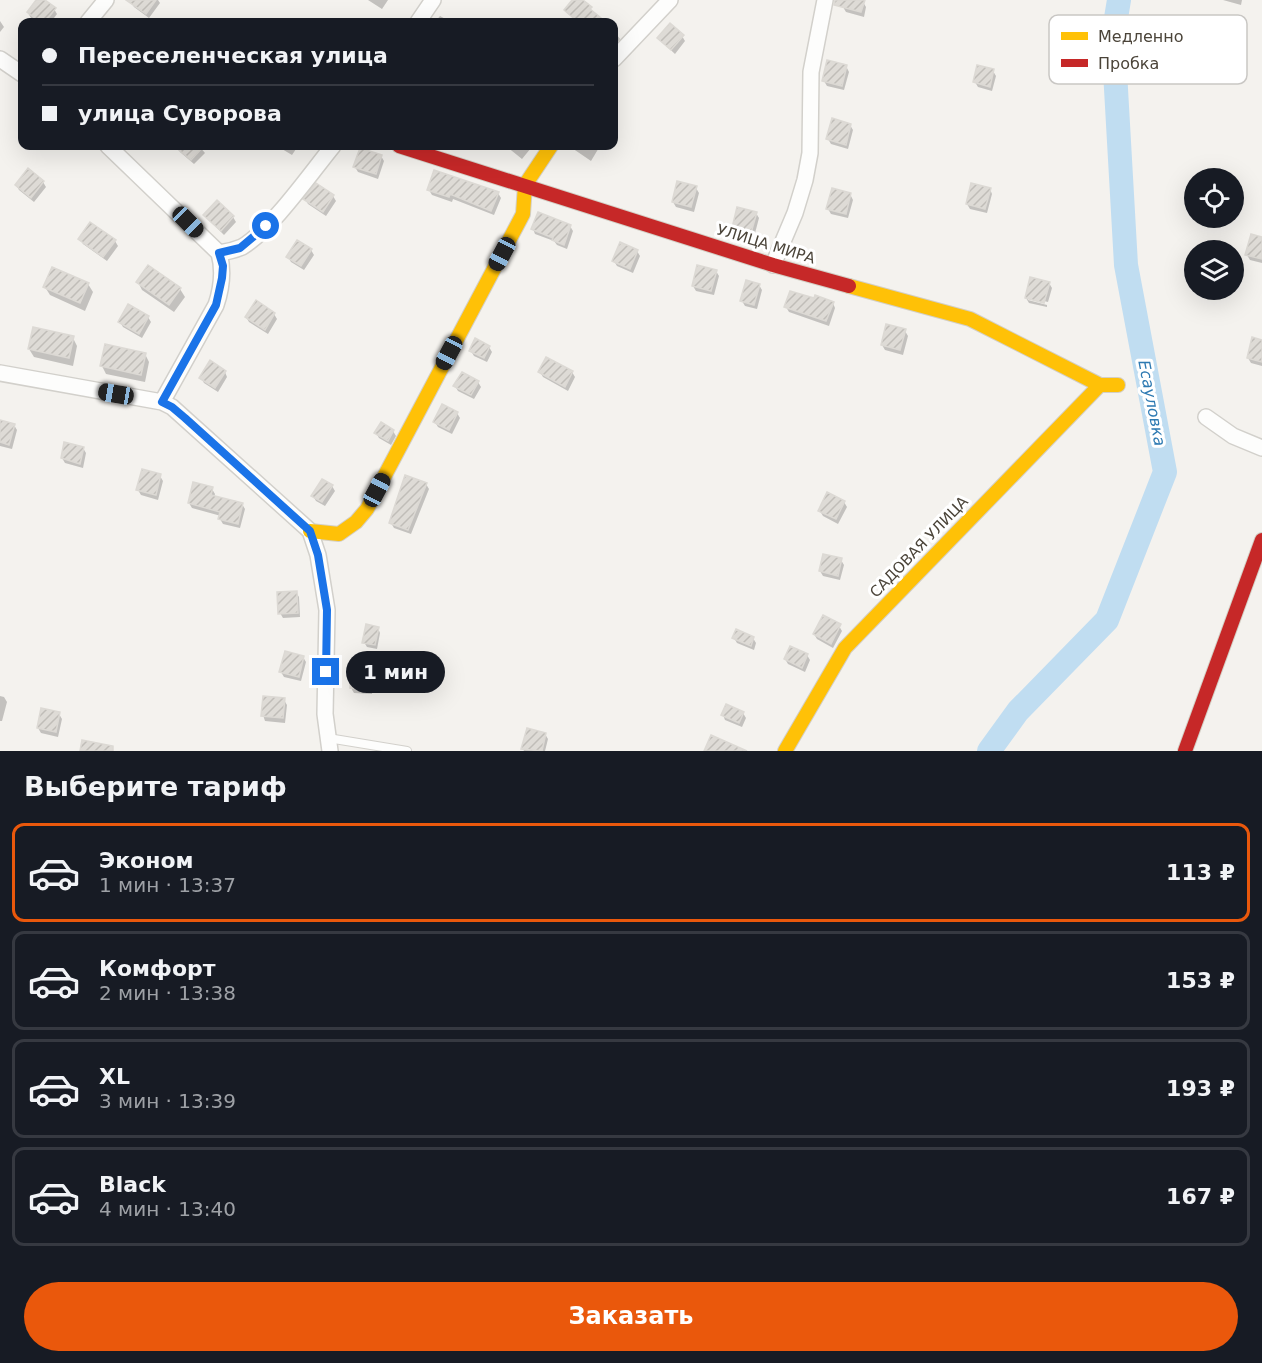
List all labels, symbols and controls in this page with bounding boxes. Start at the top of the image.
legend [1049,15,1247,84]
text: Медленно [1098,27,1184,46]
text: Переселенческая улица [78,43,388,68]
text: Пробка [1098,54,1159,73]
text: улица Суворова [78,101,282,126]
map controls [1184,168,1244,300]
button: locate [1184,168,1244,228]
car [169,203,207,241]
route start [252,212,279,239]
street label: УЛИЦА МИРА [715,221,818,268]
car [486,234,518,274]
button: layers [1184,240,1244,300]
car [433,333,465,373]
water label: Есауловка [1134,358,1170,448]
car [97,382,135,406]
car [361,470,393,510]
street label: САДОВАЯ УЛИЦА [866,492,972,601]
callout: 1 мин [347,651,446,693]
route end [312,658,339,685]
text: 1 мин [363,660,428,684]
text: Выберите тариф [24,771,287,802]
icon: car [27,846,81,900]
text: Эконом [99,848,194,873]
text: 113 ₽ [1166,860,1235,885]
text: 1 мин · 13:37 [99,873,236,897]
icon: car [27,954,81,1008]
text: Комфорт [99,956,216,981]
text: 153 ₽ [1166,968,1235,993]
text: 2 мин · 13:38 [99,981,236,1005]
icon: car [27,1062,81,1116]
text: XL [99,1064,130,1089]
text: 193 ₽ [1166,1076,1235,1101]
text: 3 мин · 13:39 [99,1089,236,1113]
icon: car [27,1170,81,1224]
text: Black [99,1172,166,1197]
text: 167 ₽ [1166,1184,1235,1209]
text: 4 мин · 13:40 [99,1197,236,1221]
button: Заказать [24,1282,1238,1351]

